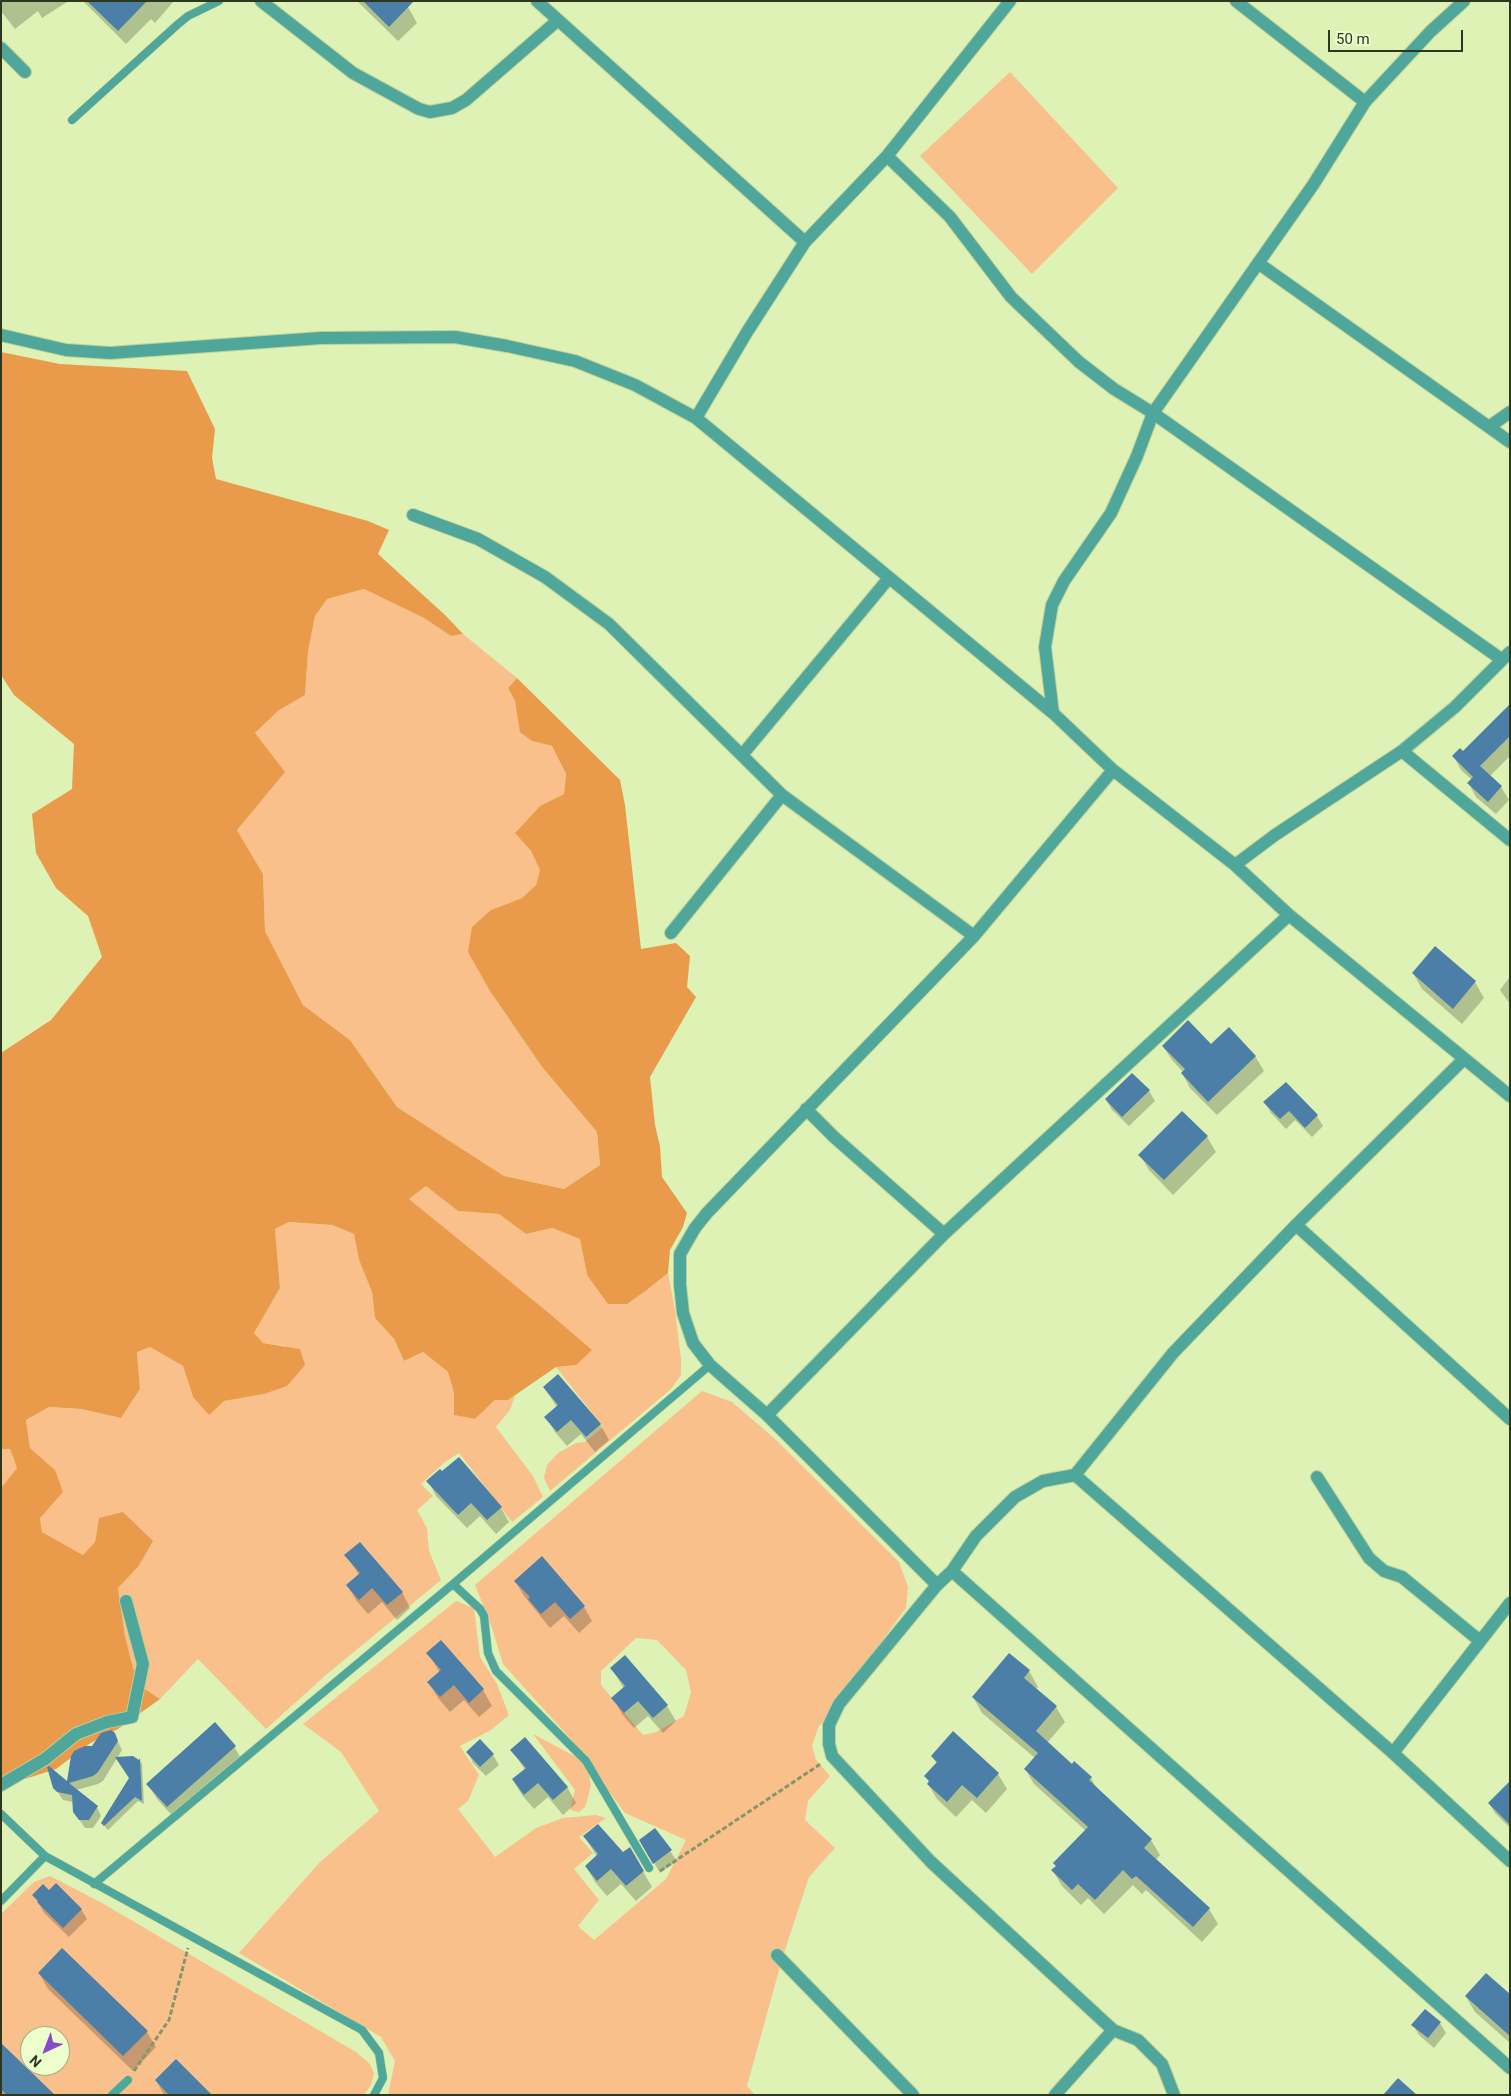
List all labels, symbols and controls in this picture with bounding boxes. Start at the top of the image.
scale bar [1331,20,1466,52]
text: 50 m [1336,30,1370,48]
north arrow [20,2026,70,2076]
text: N [26,2052,45,2070]

